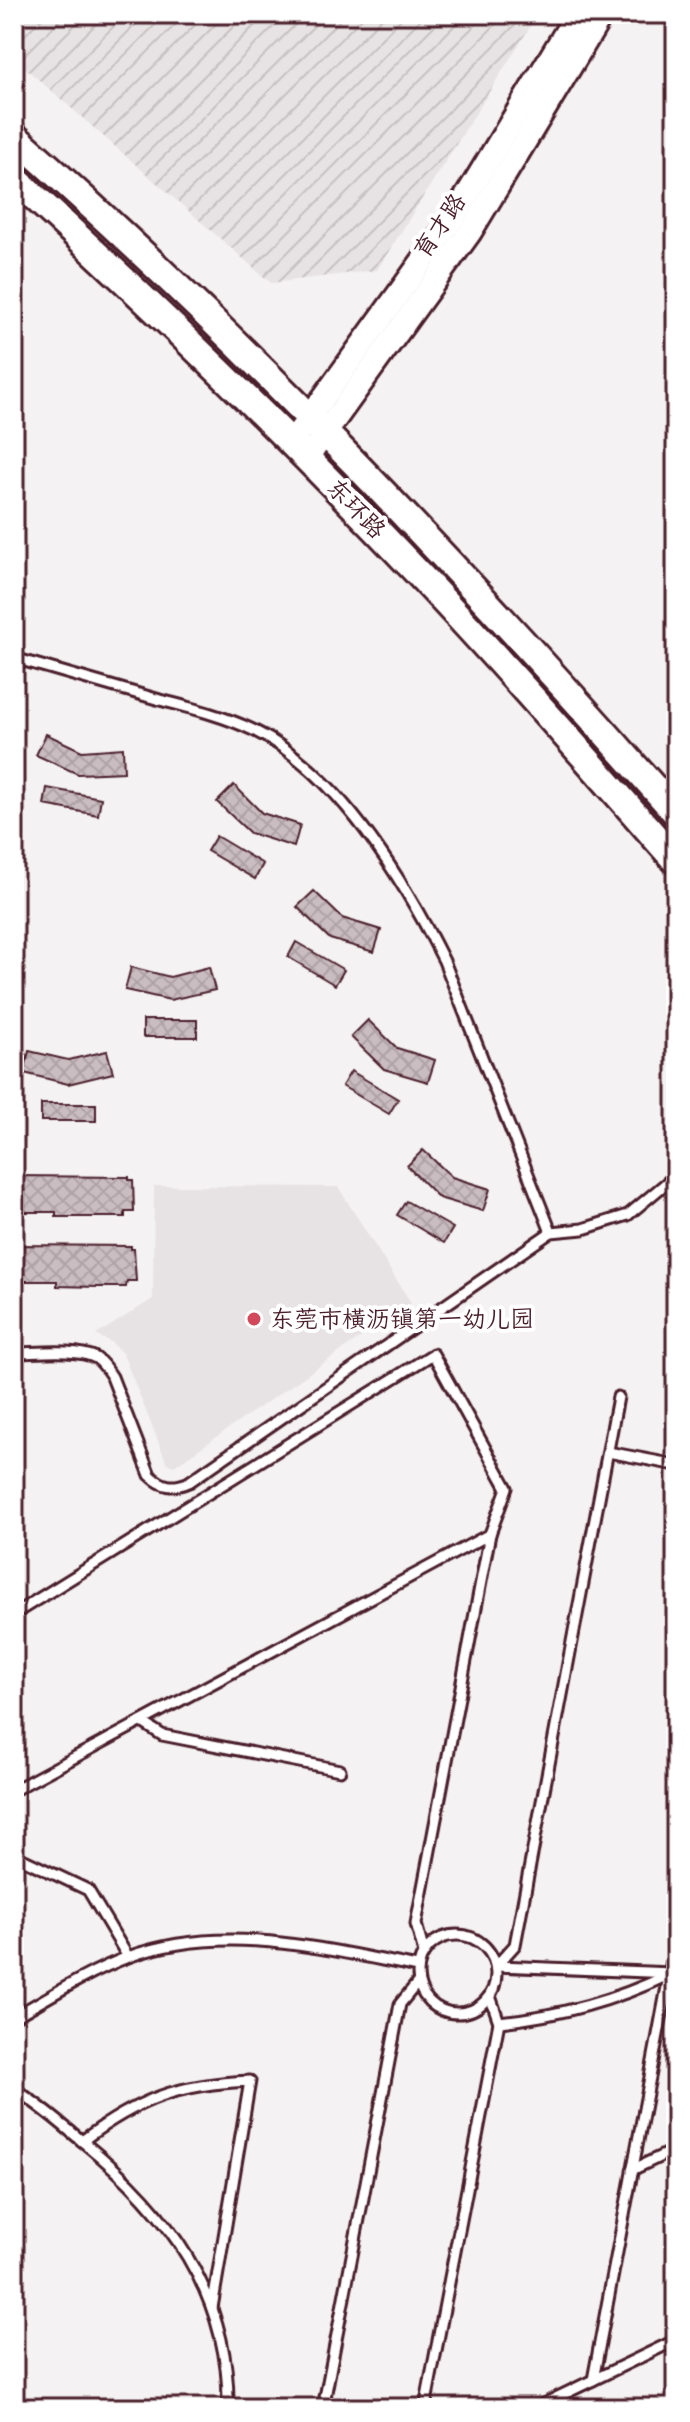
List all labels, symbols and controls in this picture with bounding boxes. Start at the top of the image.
street label: 育才路 [408,188,472,264]
street label: 东环路 [321,473,391,545]
place label: 东莞市横沥镇第一幼儿园 [270,1305,534,1334]
marker: 东莞市横沥镇第一幼儿园 [245,1310,263,1328]

